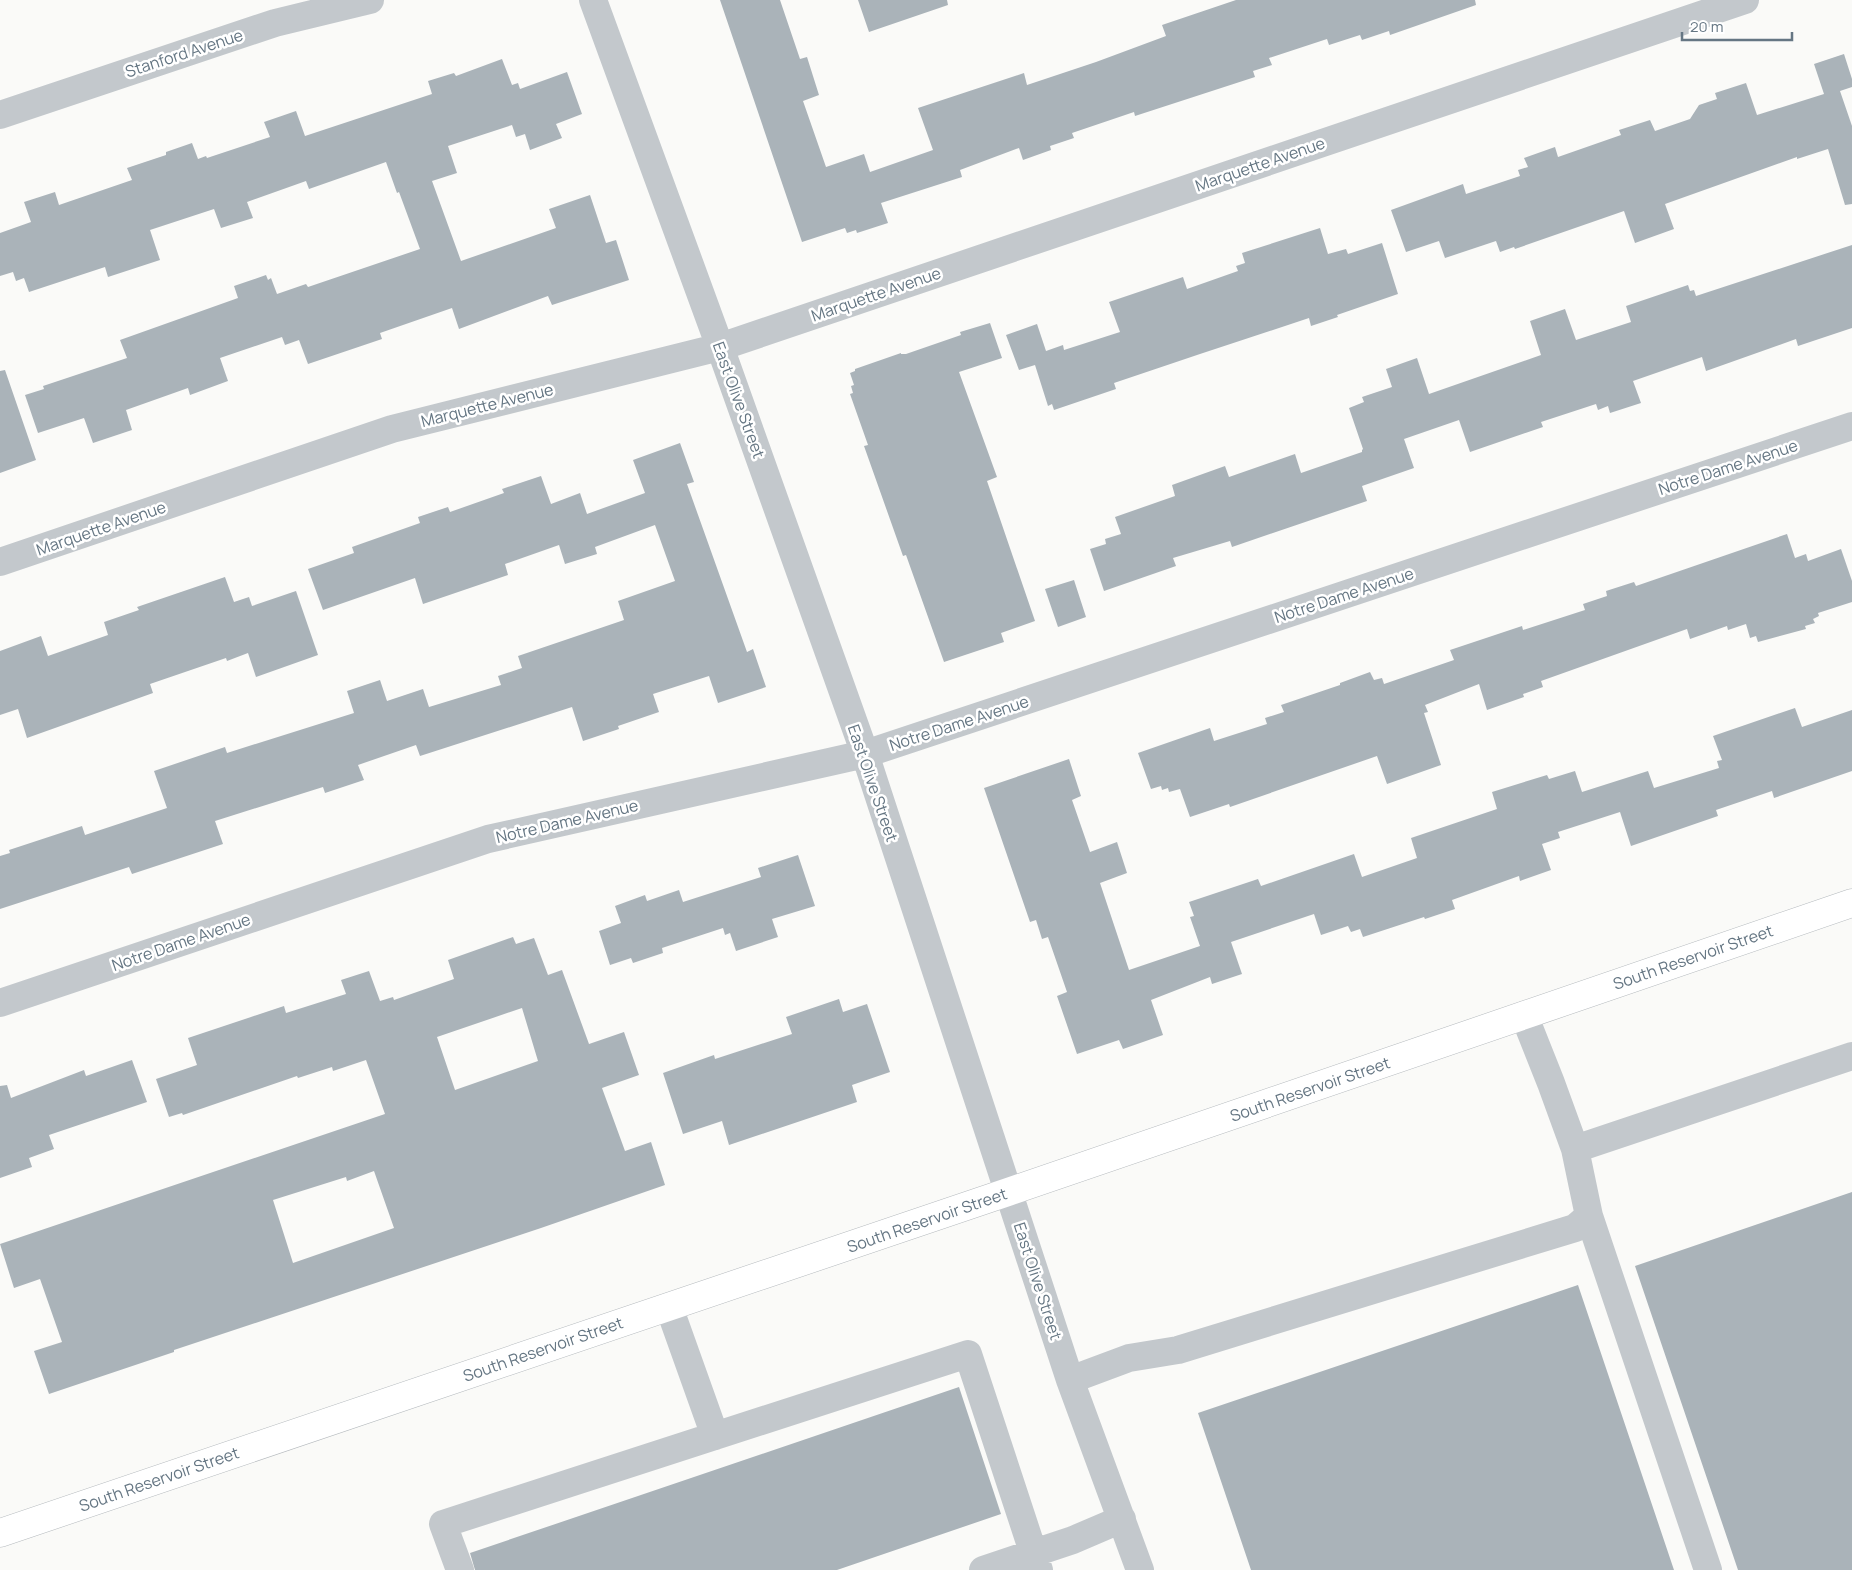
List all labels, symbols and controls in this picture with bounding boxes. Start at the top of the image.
scale bar [1682,10,1792,42]
text: 20 m [1690,16,1723,37]
street label: Stanford Avenue [122,24,246,82]
street label: Marquette Avenue [1192,132,1328,196]
street label: Marquette Avenue [808,262,944,326]
street label: East Olive Street [708,339,770,461]
street label: Marquette Avenue [419,378,555,432]
street label: Notre Dame Avenue [1655,434,1801,500]
street label: Marquette Avenue [33,496,169,560]
street label: Notre Dame Avenue [1271,562,1417,628]
street label: Notre Dame Avenue [886,690,1032,756]
street label: East Olive Street [843,722,903,844]
street label: Notre Dame Avenue [494,794,640,848]
street label: Notre Dame Avenue [109,908,253,976]
street label: South Reservoir Street [1610,919,1776,995]
street label: South Reservoir Street [1227,1051,1393,1127]
street label: South Reservoir Street [844,1182,1010,1258]
street label: East Olive Street [1009,1219,1067,1343]
street label: South Reservoir Street [460,1311,626,1387]
street label: South Reservoir Street [76,1441,242,1517]

